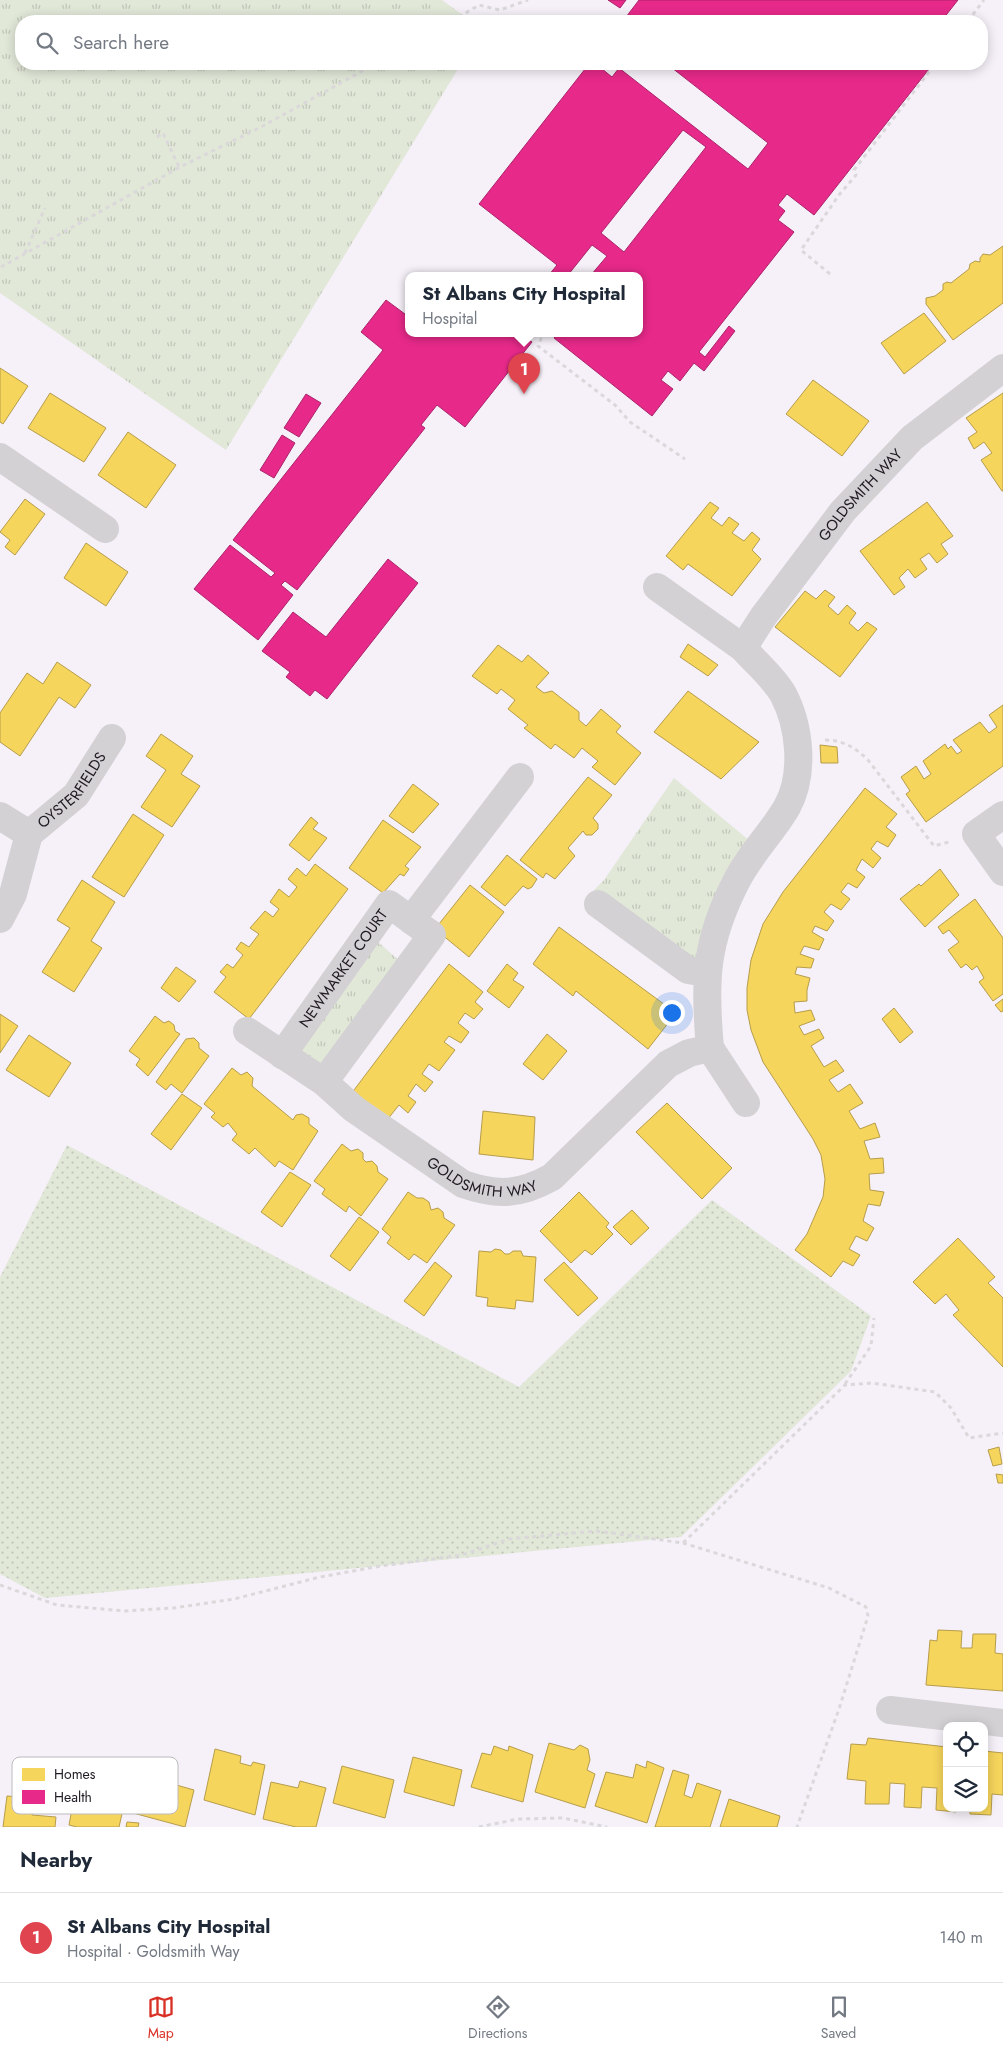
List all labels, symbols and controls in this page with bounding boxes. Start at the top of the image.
search box [15,15,988,70]
icon: search [33,29,61,57]
text: Search here [73,29,169,56]
popup [405,272,643,337]
text: St Albans City Hospital [422,280,626,307]
text: Hospital [422,307,477,330]
pin: 1 [508,353,540,394]
street label: GOLDSMITH WAY [813,443,908,546]
street label: OYSTERFIELDS [32,748,111,834]
street label: NEWMARKET COURT [294,905,393,1032]
your location [659,1000,685,1026]
street label: GOLDSMITH WAY [422,1151,541,1203]
map controls [943,1722,988,1812]
button: locate [943,1722,988,1767]
legend [12,1757,178,1814]
text: Homes [54,1764,96,1784]
button: layers [943,1767,988,1812]
text: Health [54,1787,92,1807]
text: Nearby [20,1845,92,1875]
text: St Albans City Hospital [67,1913,270,1940]
text: 1 [32,1926,40,1949]
text: 140 m [940,1926,983,1949]
text: Hospital · Goldsmith Way [67,1940,239,1963]
tab: Map [147,1993,175,2043]
tab: Directions [468,1993,527,2043]
tab: Saved [821,1993,856,2043]

